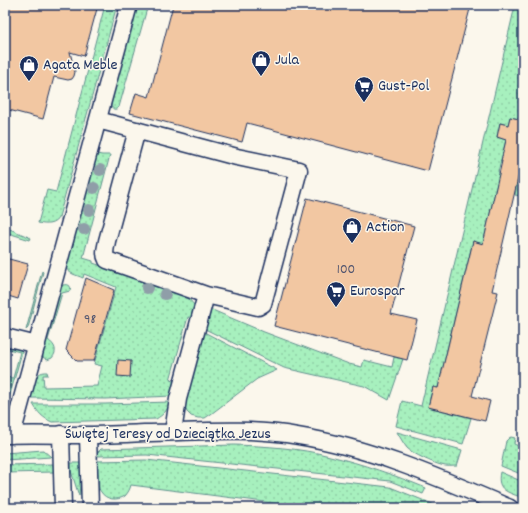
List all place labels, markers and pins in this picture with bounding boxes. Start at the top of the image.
shop icon: Jula [250,49,272,77]
place label: Jula [275,49,300,72]
shop icon: Agata Meble [18,54,40,82]
place label: Agata Meble [43,54,118,77]
supermarket icon: Gust-Pol [353,75,375,103]
place label: Gust-Pol [378,75,429,98]
shop icon: Action [341,216,363,244]
place label: Action [366,216,405,239]
supermarket icon: Eurospar [325,280,347,308]
place label: Eurospar [350,280,405,303]

